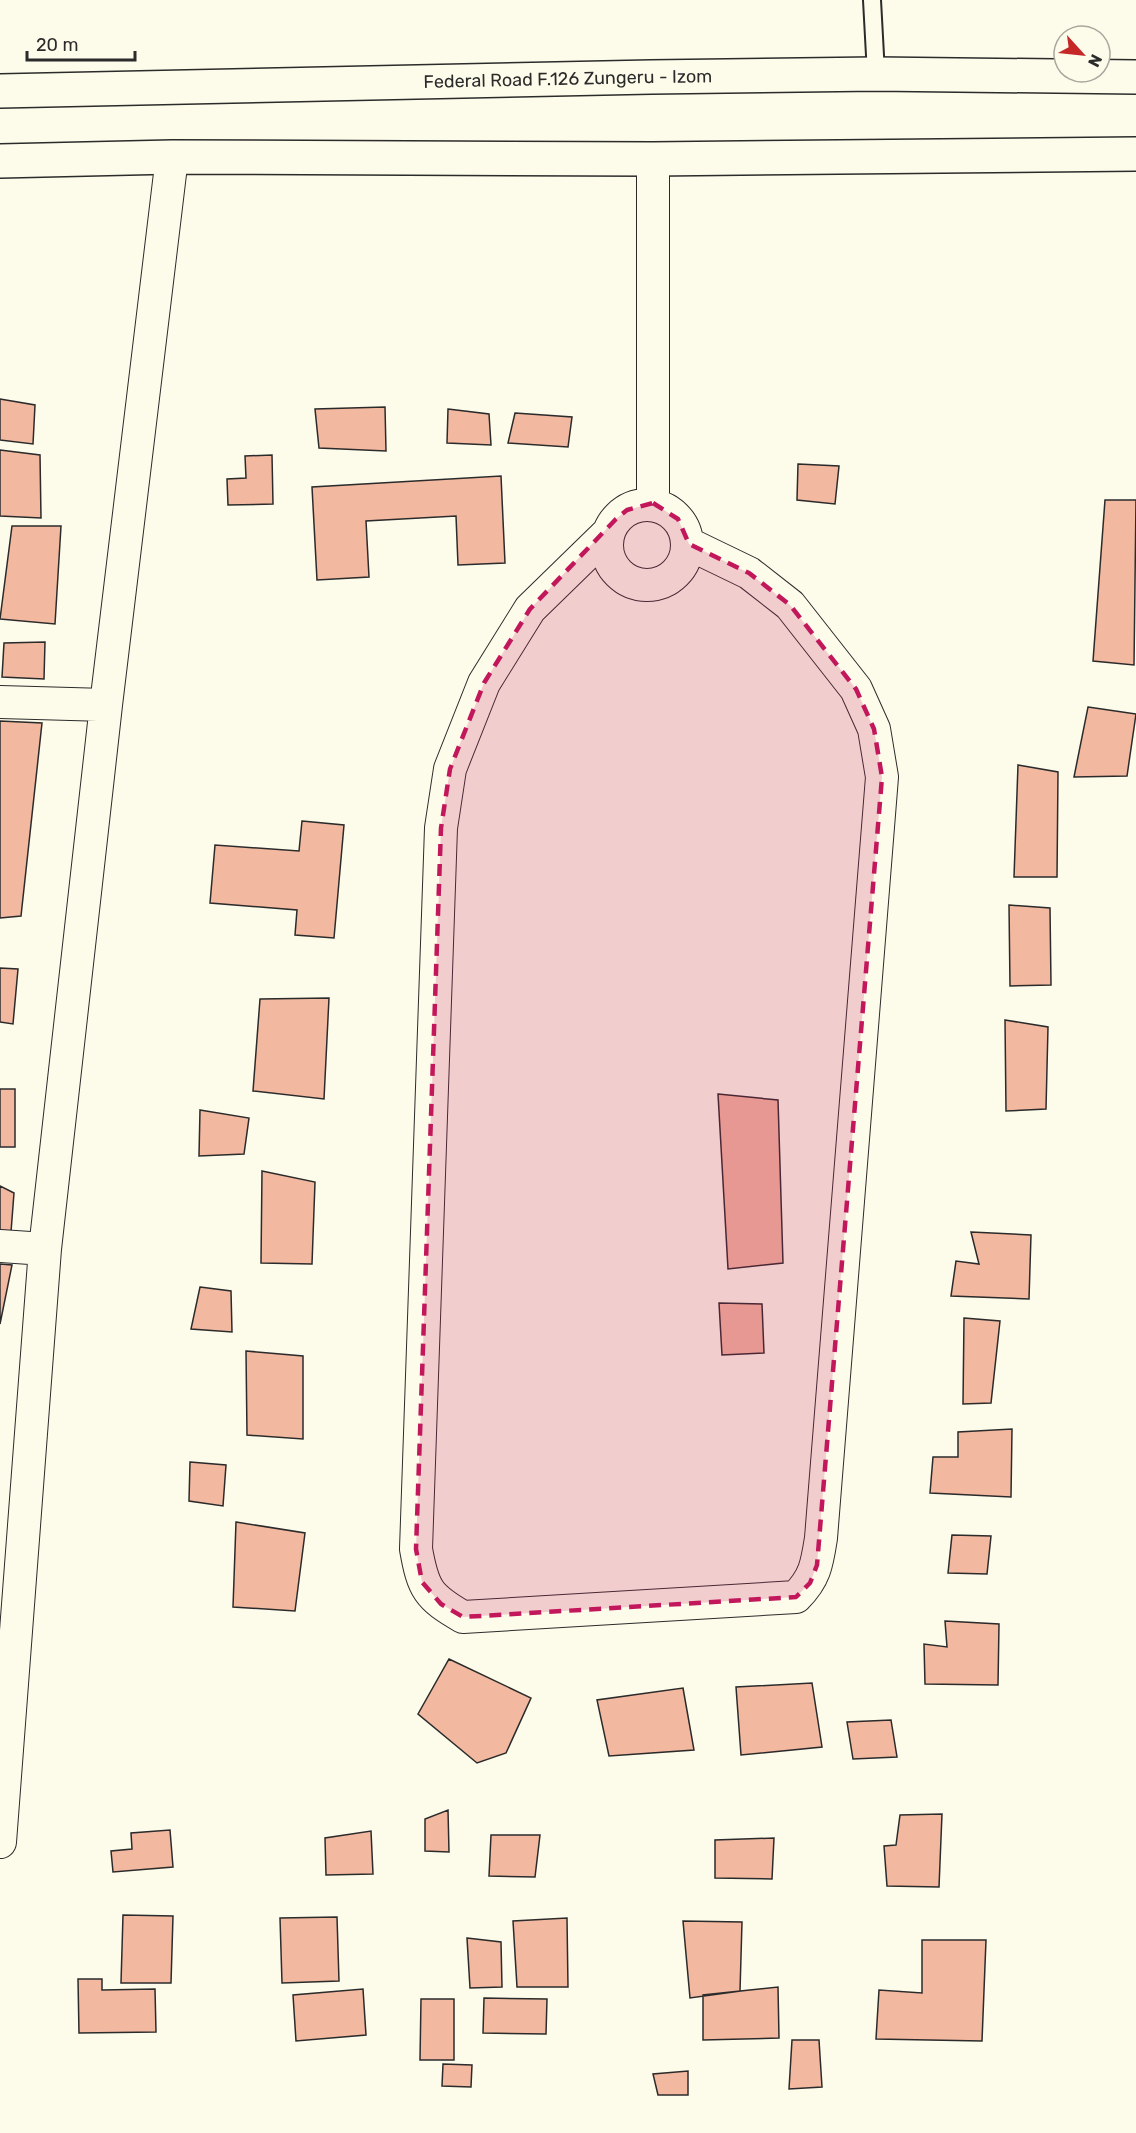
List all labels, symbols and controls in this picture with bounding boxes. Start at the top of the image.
scale bar [27,24,135,62]
north arrow [1052,24,1112,84]
text: 20 m [36,34,78,56]
text: N [1084,51,1106,70]
street label: Federal Road F.126 Zungeru - Izom [423,65,712,93]

